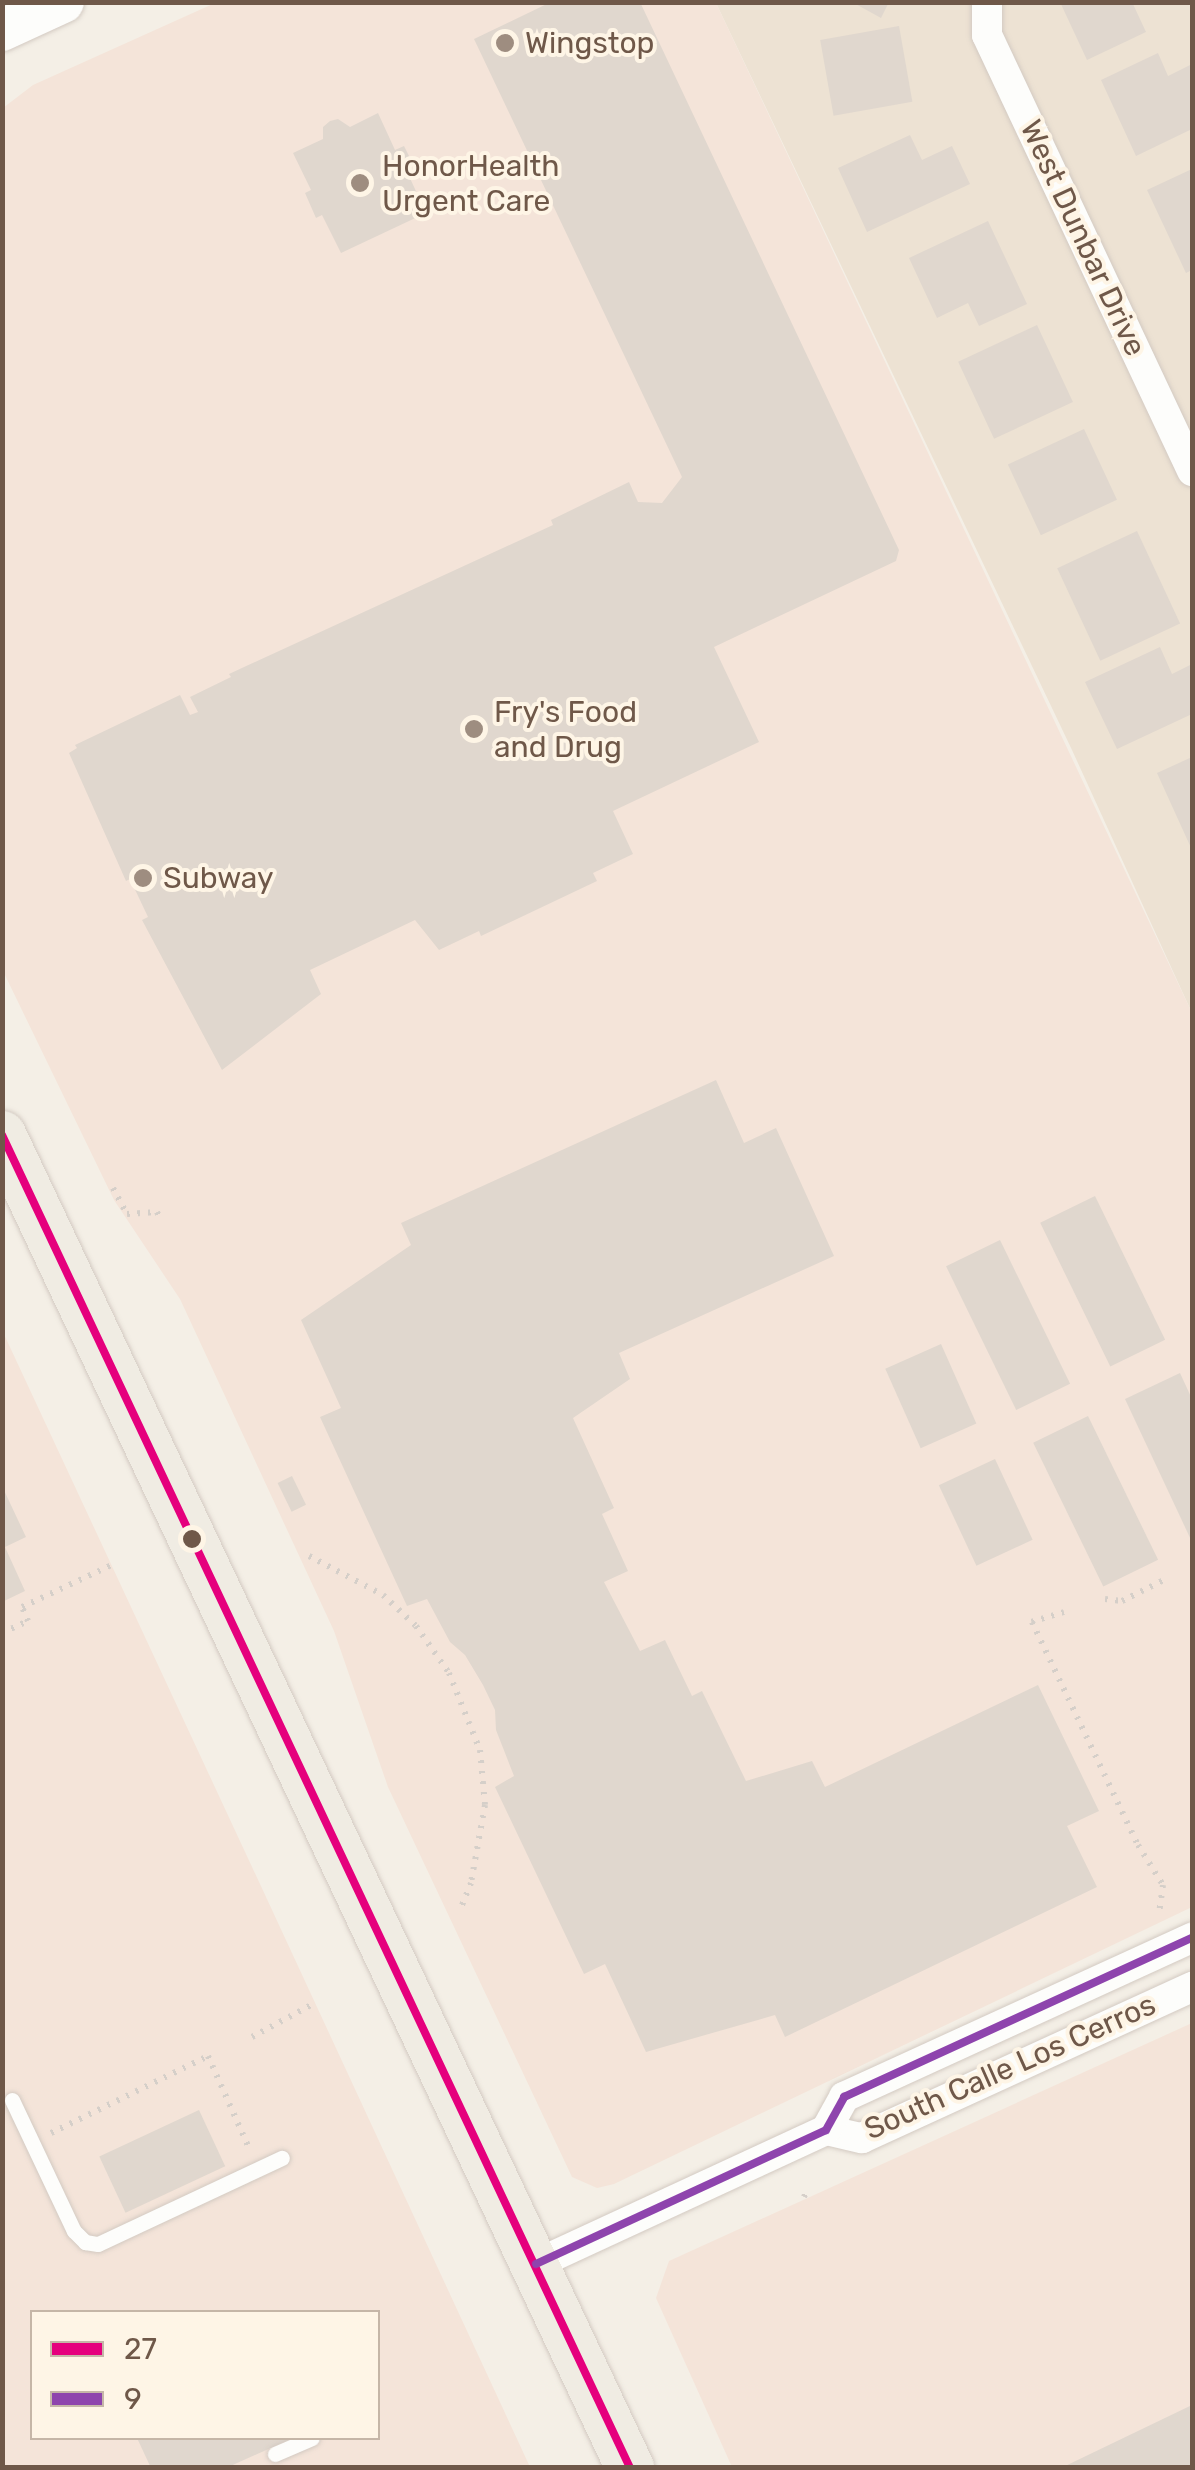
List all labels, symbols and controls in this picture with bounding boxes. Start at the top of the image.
place label: Wingstop [525,25,654,61]
marker: Wingstop [494,32,516,54]
street label: West Dunbar Drive [1012,114,1154,362]
place label: HonorHealth Urgent Care [382,148,560,218]
marker: HonorHealth Urgent Care [347,170,373,196]
place label: Fry's Food and Drug [494,694,637,764]
marker: Fry's Food and Drug [463,718,485,740]
place label: Subway [163,860,274,896]
marker: Subway [132,867,154,889]
unlabelled marker [182,1529,202,1549]
street label: South Calle Los Cerros [859,1987,1161,2147]
legend [30,2310,380,2440]
text: 27 [124,2331,157,2367]
text: 9 [124,2381,142,2417]

